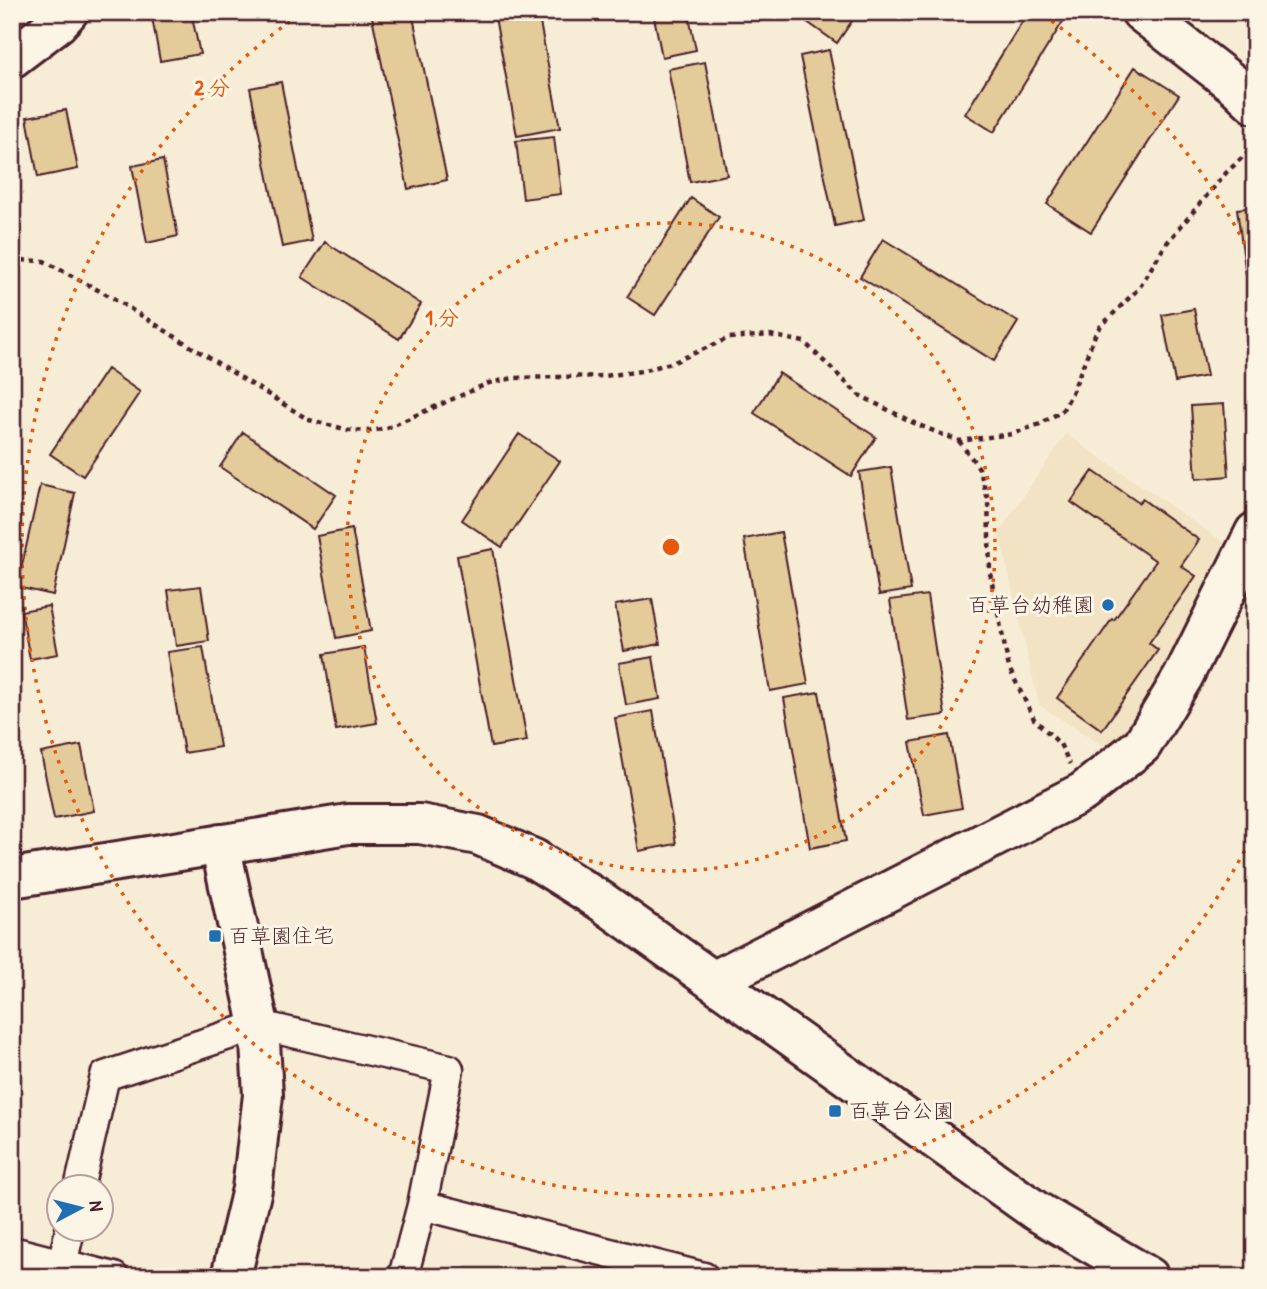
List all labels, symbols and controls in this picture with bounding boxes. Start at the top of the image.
text: 2 分 [194,73,230,102]
text: 1 分 [425,303,459,332]
centre of rings [659,535,683,559]
place label: 百草台幼稚園 [968,590,1094,619]
marker: 百草台幼稚園 [1100,597,1116,613]
place label: 百草園住宅 [229,921,334,950]
marker: 百草園住宅 [207,928,223,944]
place label: 百草台公園 [849,1096,954,1125]
marker: 百草台公園 [827,1103,843,1119]
north arrow [46,1174,116,1244]
text: N [83,1199,110,1213]

